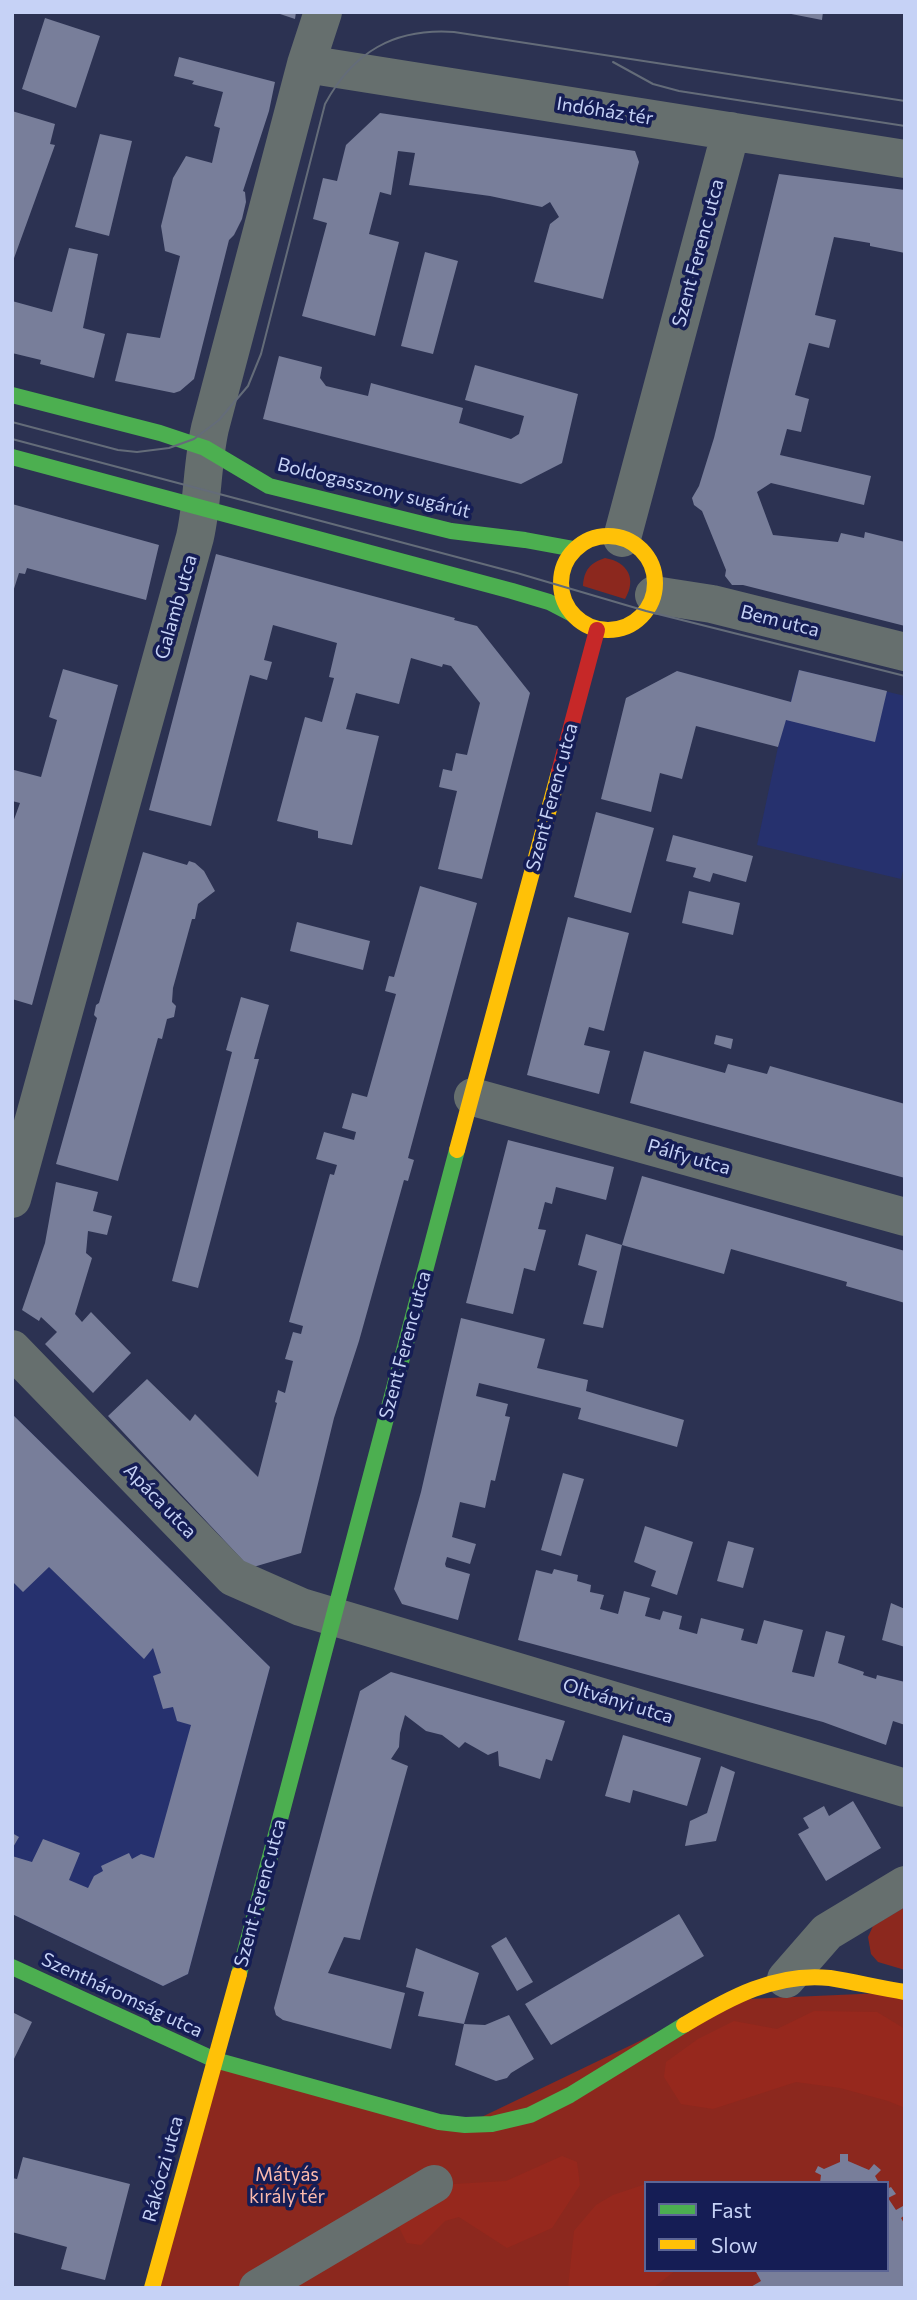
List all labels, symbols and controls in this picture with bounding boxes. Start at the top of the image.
street label: Indóház tér [555,92,655,130]
street label: Szent Ferenc utca [667,177,729,329]
street label: Boldogasszony sugárút [275,453,473,523]
street label: Galamb utca [150,552,202,662]
street label: Bem utca [738,600,822,642]
street label: Szent Ferenc utca [521,721,583,873]
street label: Pálfy utca [645,1134,733,1180]
street label: Szent Ferenc utca [374,1269,436,1421]
street label: Apáca utca [119,1459,201,1543]
street label: Oltványi utca [560,1673,676,1729]
street label: Szent Ferenc utca [229,1817,291,1969]
street label: Szentháromság utca [38,1948,206,2042]
street label: Rákóczi utca [138,2114,188,2224]
park label: Mátyás király tér [249,2164,325,2208]
legend [644,2181,889,2272]
text: Fast [711,2197,752,2222]
text: Slow [711,2232,758,2257]

